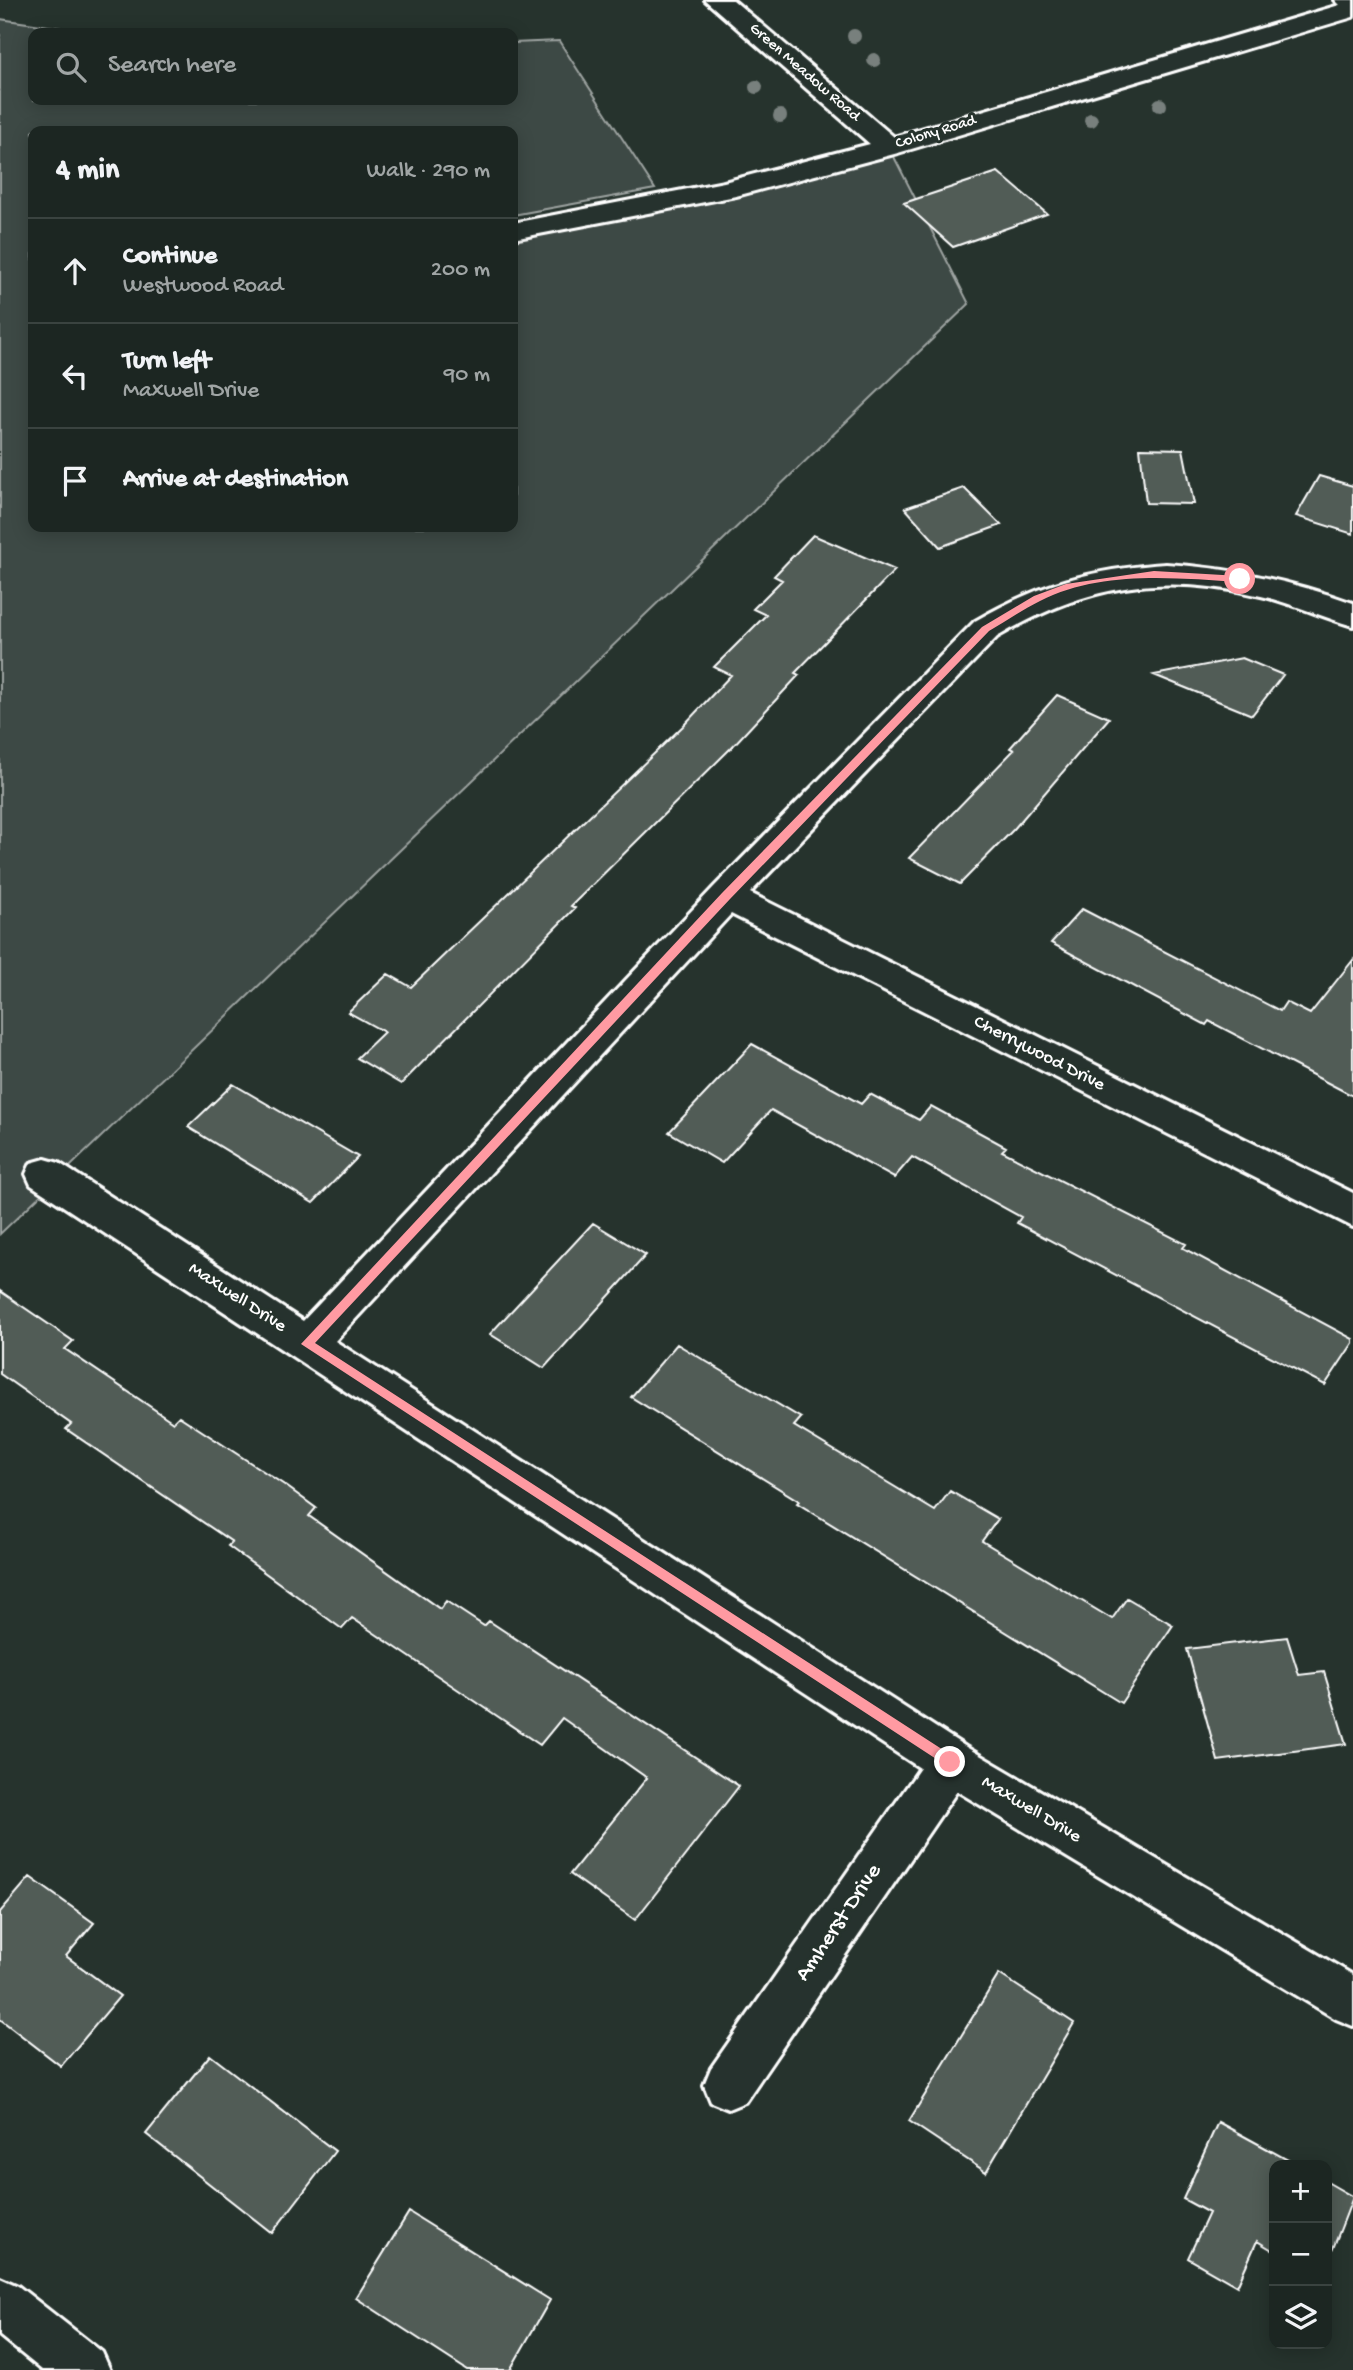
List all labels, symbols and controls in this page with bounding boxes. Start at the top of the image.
street label: Green Meadow Road [745,20,865,127]
search box [28,28,518,105]
icon: search [52,48,90,86]
text: Search here [108,51,236,82]
street label: Colony Road [894,111,980,154]
text: 4 min [56,154,119,189]
text: Walk · 290 m [367,158,490,185]
text: Continue [123,242,217,273]
icon: ahead [56,252,94,290]
text: 200 m [431,257,490,284]
text: Westwood Road [123,273,283,300]
text: Turn left [123,347,211,378]
icon: left [56,357,94,395]
text: 90 m [444,362,490,389]
text: Maxwell Drive [123,378,259,405]
icon: arrive [56,462,94,500]
text: Arrive at destination [123,465,348,496]
route start [1224,563,1255,594]
street label: Cherrywood Drive [969,1011,1109,1097]
street label: Maxwell Drive [184,1258,291,1338]
route end [934,1746,965,1777]
street label: Maxwell Drive [977,1771,1085,1849]
street label: Amherst Drive [790,1858,889,1987]
map controls [1269,2160,1332,2349]
button: + [1269,2160,1332,2223]
button: − [1269,2223,1332,2286]
button: layers [1269,2286,1332,2349]

